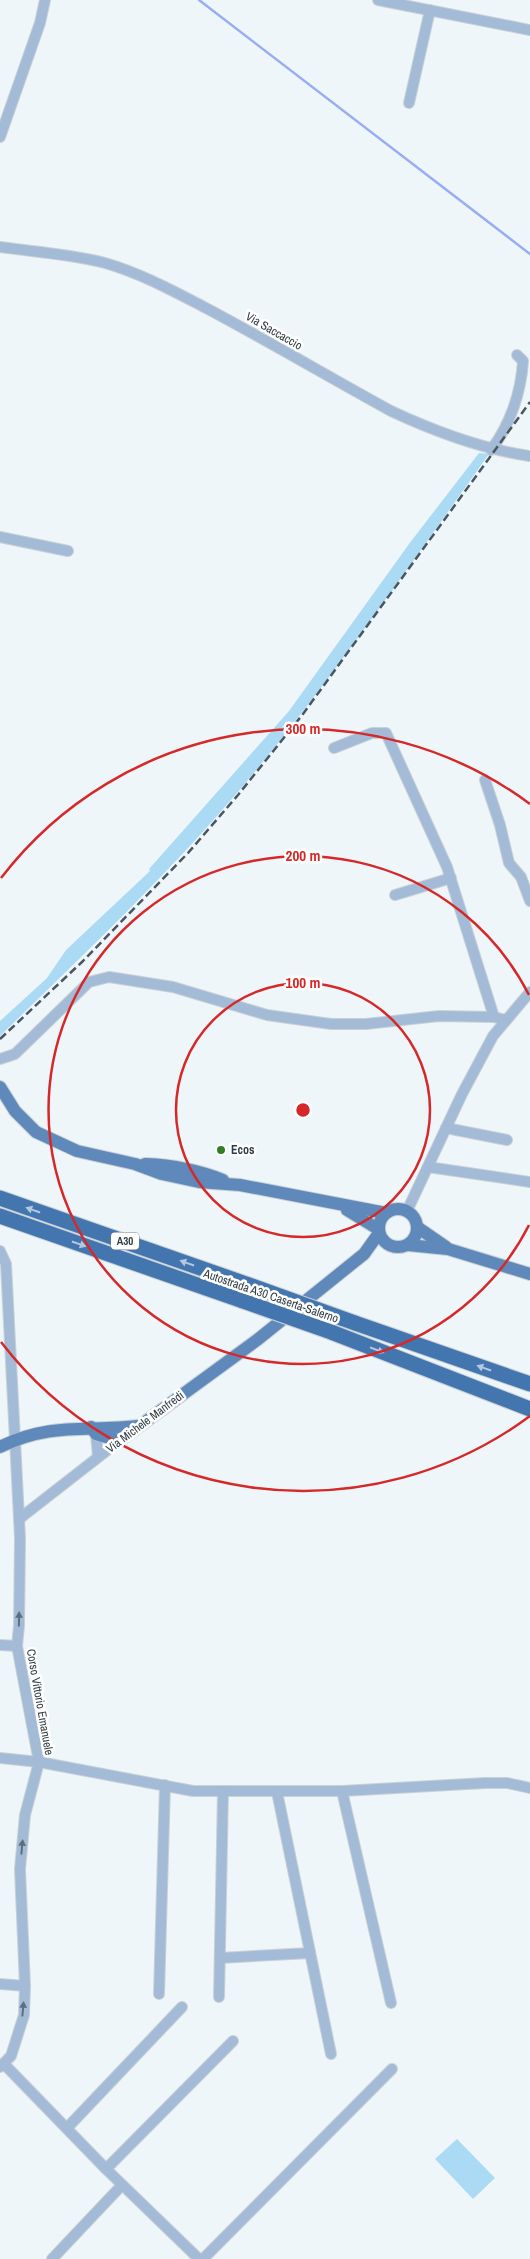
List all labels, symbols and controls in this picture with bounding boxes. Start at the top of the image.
street label: Via Saccaccio [243,308,305,354]
text: 300 m [286,718,320,739]
text: 200 m [286,845,320,866]
text: 100 m [286,972,320,993]
centre of rings [294,1101,312,1119]
place label: Ecos [231,1142,255,1158]
marker: Ecos [215,1144,227,1156]
one-way arrow [26,1206,41,1213]
road number: A30 [111,1232,139,1250]
one-way arrow [72,1240,87,1248]
one-way arrow [179,1259,194,1266]
street label: Autostrada A30 Caserta-Salerno [200,1265,341,1327]
one-way arrow [370,1346,385,1354]
one-way arrow [476,1364,491,1372]
street label: Via Michele Manfredi [103,1388,187,1456]
one-way arrow [15,1611,23,1627]
street label: Corso Vittorio Emanuele [23,1648,57,1756]
one-way arrow [19,1839,27,1855]
one-way arrow [20,2001,28,2017]

